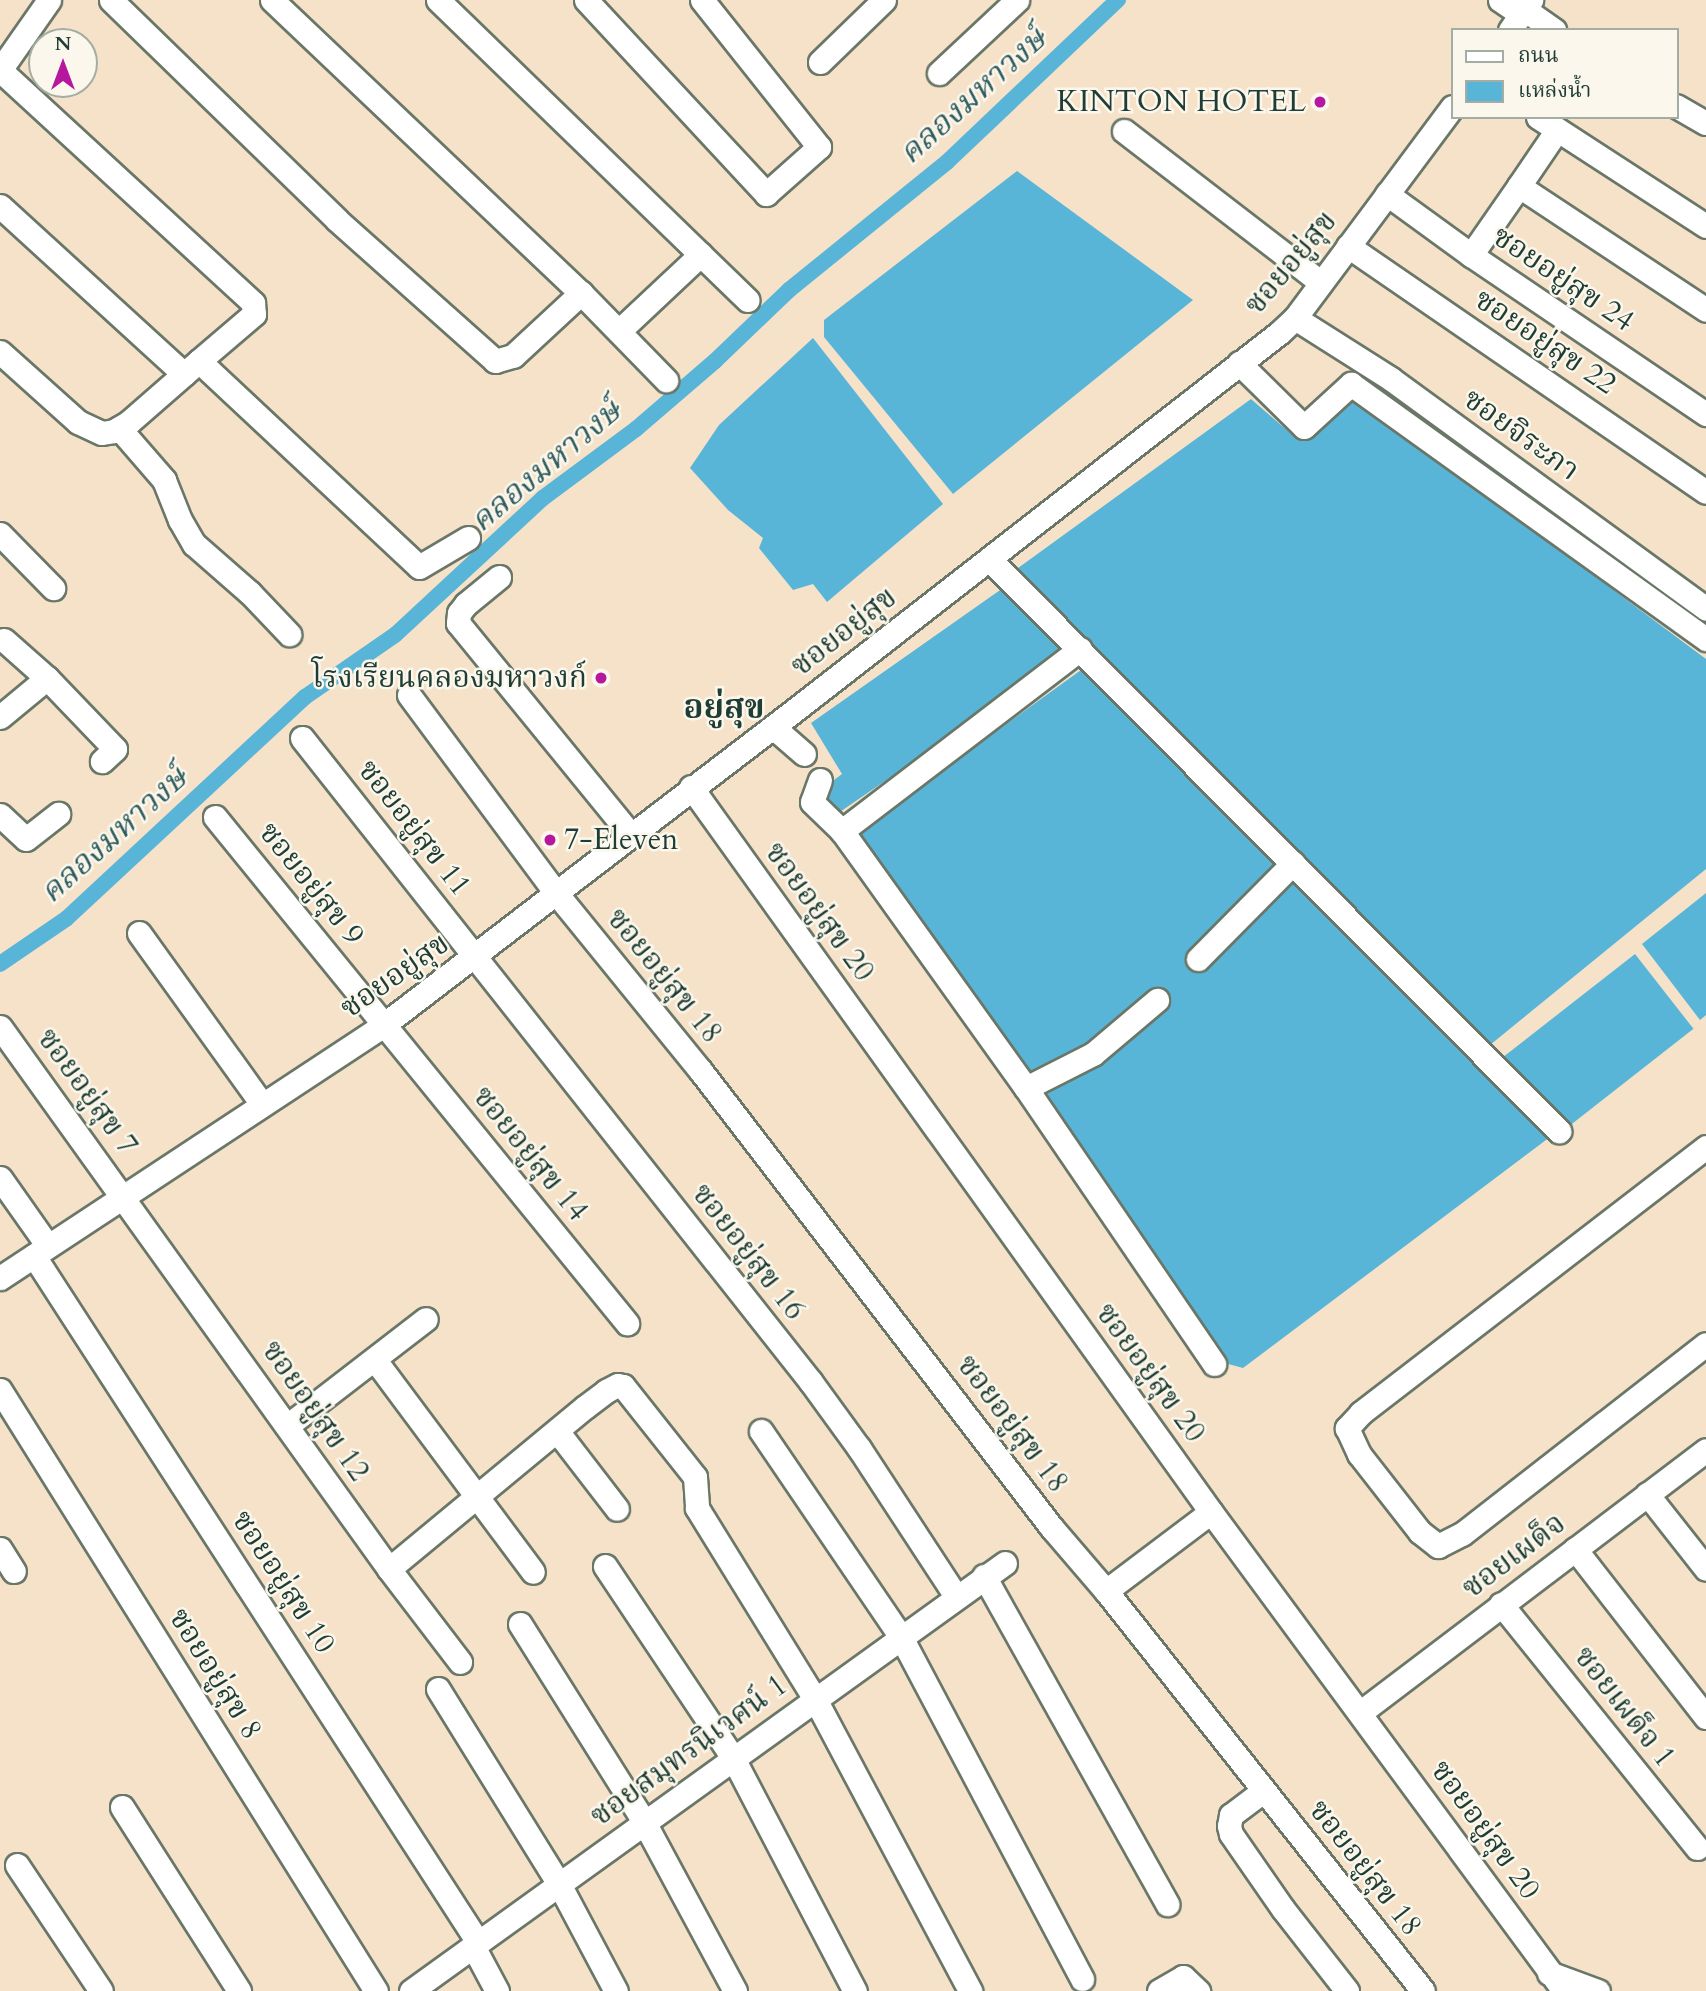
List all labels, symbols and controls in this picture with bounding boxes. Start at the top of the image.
water label: คลองมหาวงษ์ [891,20,1055,172]
north arrow [28,28,98,98]
legend [1450,28,1678,119]
text: N [55,31,71,57]
text: ถนน [1518,41,1559,70]
text: แหล่งน้ำ [1518,76,1591,105]
place label: KINTON HOTEL [1057,84,1306,120]
marker: KINTON HOTEL [1312,94,1328,110]
street label: ซอยอยู่สุข [1237,204,1345,322]
street label: ซอยอยู่สุข 24 [1485,218,1641,340]
street label: ซอยอยู่สุข 22 [1467,281,1623,403]
street label: ซอยจิระภา [1456,381,1586,489]
water label: คลองมหาวงษ์ [463,392,629,540]
street label: ซอยอยู่สุข [784,580,904,684]
place label: โรงเรียนคลองมหาวงก์ [311,660,587,696]
marker: โรงเรียนคลองมหาวงก์ [593,670,609,686]
district label: อยู่สุข [684,688,764,728]
street label: ซอยอยู่สุข 11 [350,753,478,903]
water label: คลองมหาวงษ์ [32,759,196,911]
street label: ซอยอยู่สุข 9 [251,815,371,953]
place label: 7-Eleven [564,822,678,858]
marker: 7-Eleven [542,832,558,848]
street label: ซอยอยู่สุข 20 [757,835,881,989]
street label: ซอยอยู่สุข 18 [599,901,729,1051]
street label: ซอยอยู่สุข [334,926,456,1026]
street label: ซอยอยู่สุข 7 [29,1022,145,1162]
street label: ซอยอยู่สุข 14 [465,1079,595,1229]
street label: ซอยอยู่สุข 16 [684,1177,812,1327]
street label: ซอยอยู่สุข 20 [1088,1296,1212,1450]
street label: ซอยอยู่สุข 12 [253,1334,377,1488]
street label: ซอยอยู่สุข 18 [949,1348,1075,1500]
street label: ซอยอยู่สุข 10 [224,1504,342,1660]
street label: ซอยเผด็จ [1455,1506,1573,1606]
street label: ซอยอยู่สุข 8 [161,1602,269,1746]
street label: ซอยเผด็จ 1 [1566,1639,1682,1775]
street label: ซอยสมุทรนิเวศน์ 1 [584,1668,794,1834]
street label: ซอยอยู่สุข 20 [1423,1753,1547,1907]
street label: ซอยอยู่สุข 18 [1301,1793,1429,1943]

